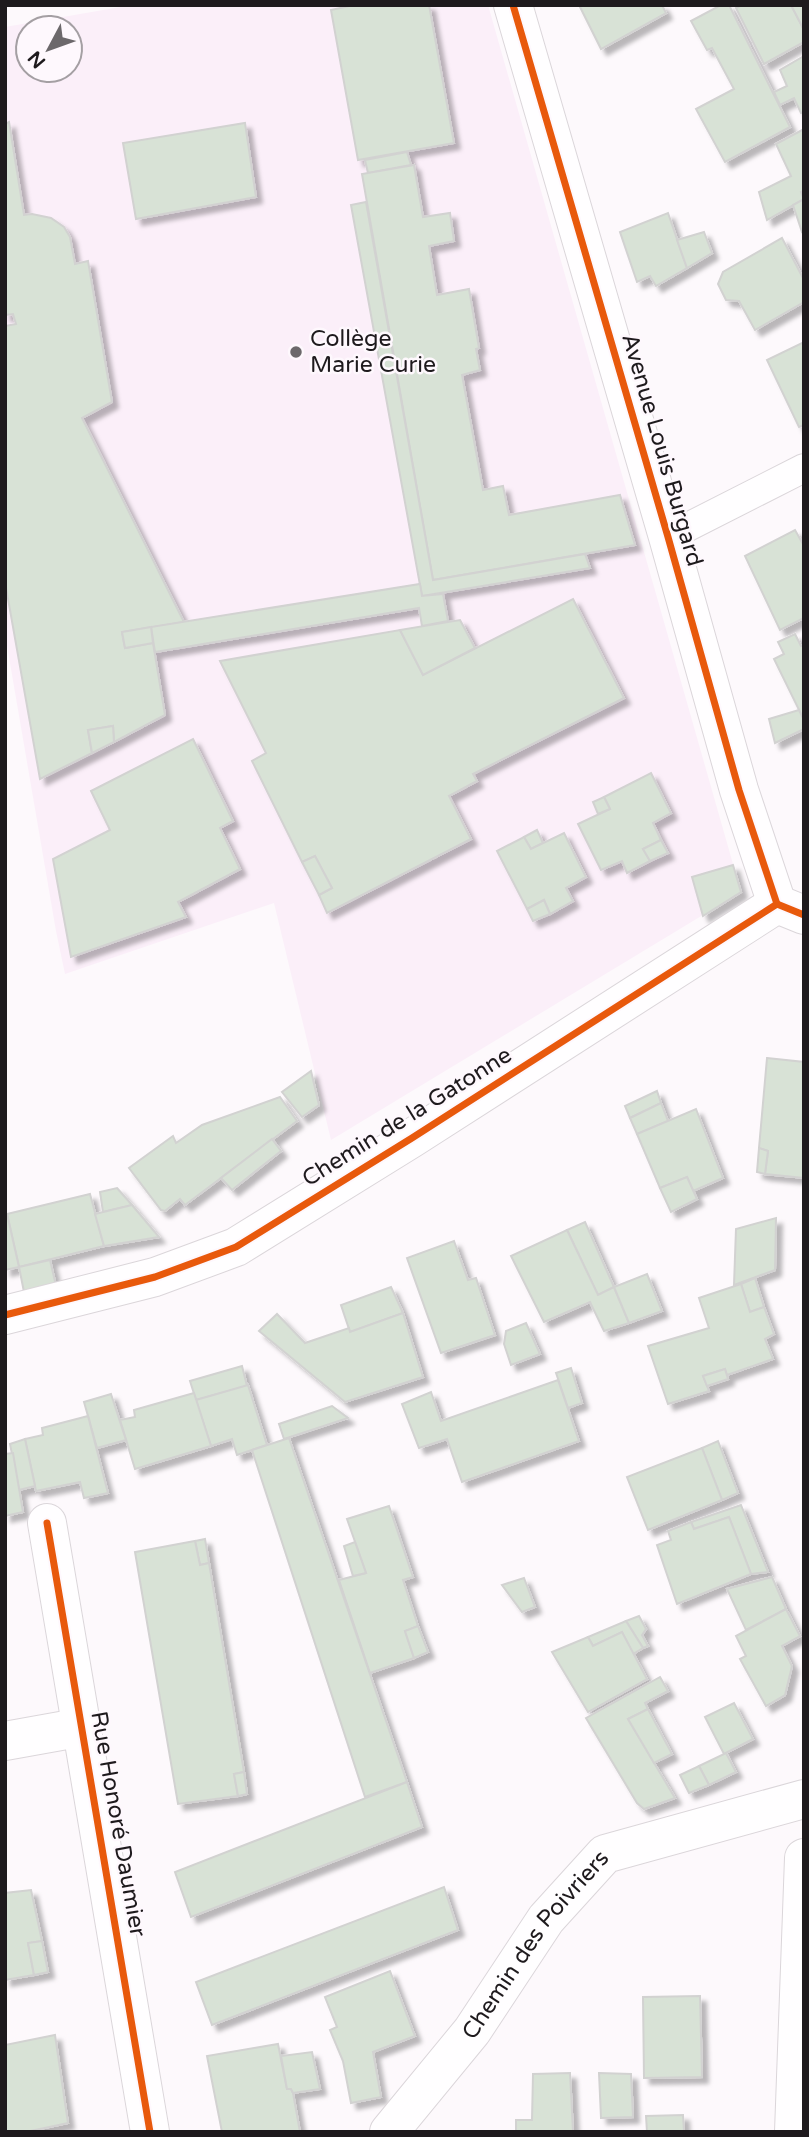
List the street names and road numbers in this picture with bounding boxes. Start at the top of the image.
street label: Avenue Louis Burgard [615,330,709,570]
street label: Chemin de la Gatonne [297,1041,517,1193]
street label: Rue Honoré Daumier [84,1709,152,1939]
street label: Chemin des Poivriers [456,1845,615,2045]

